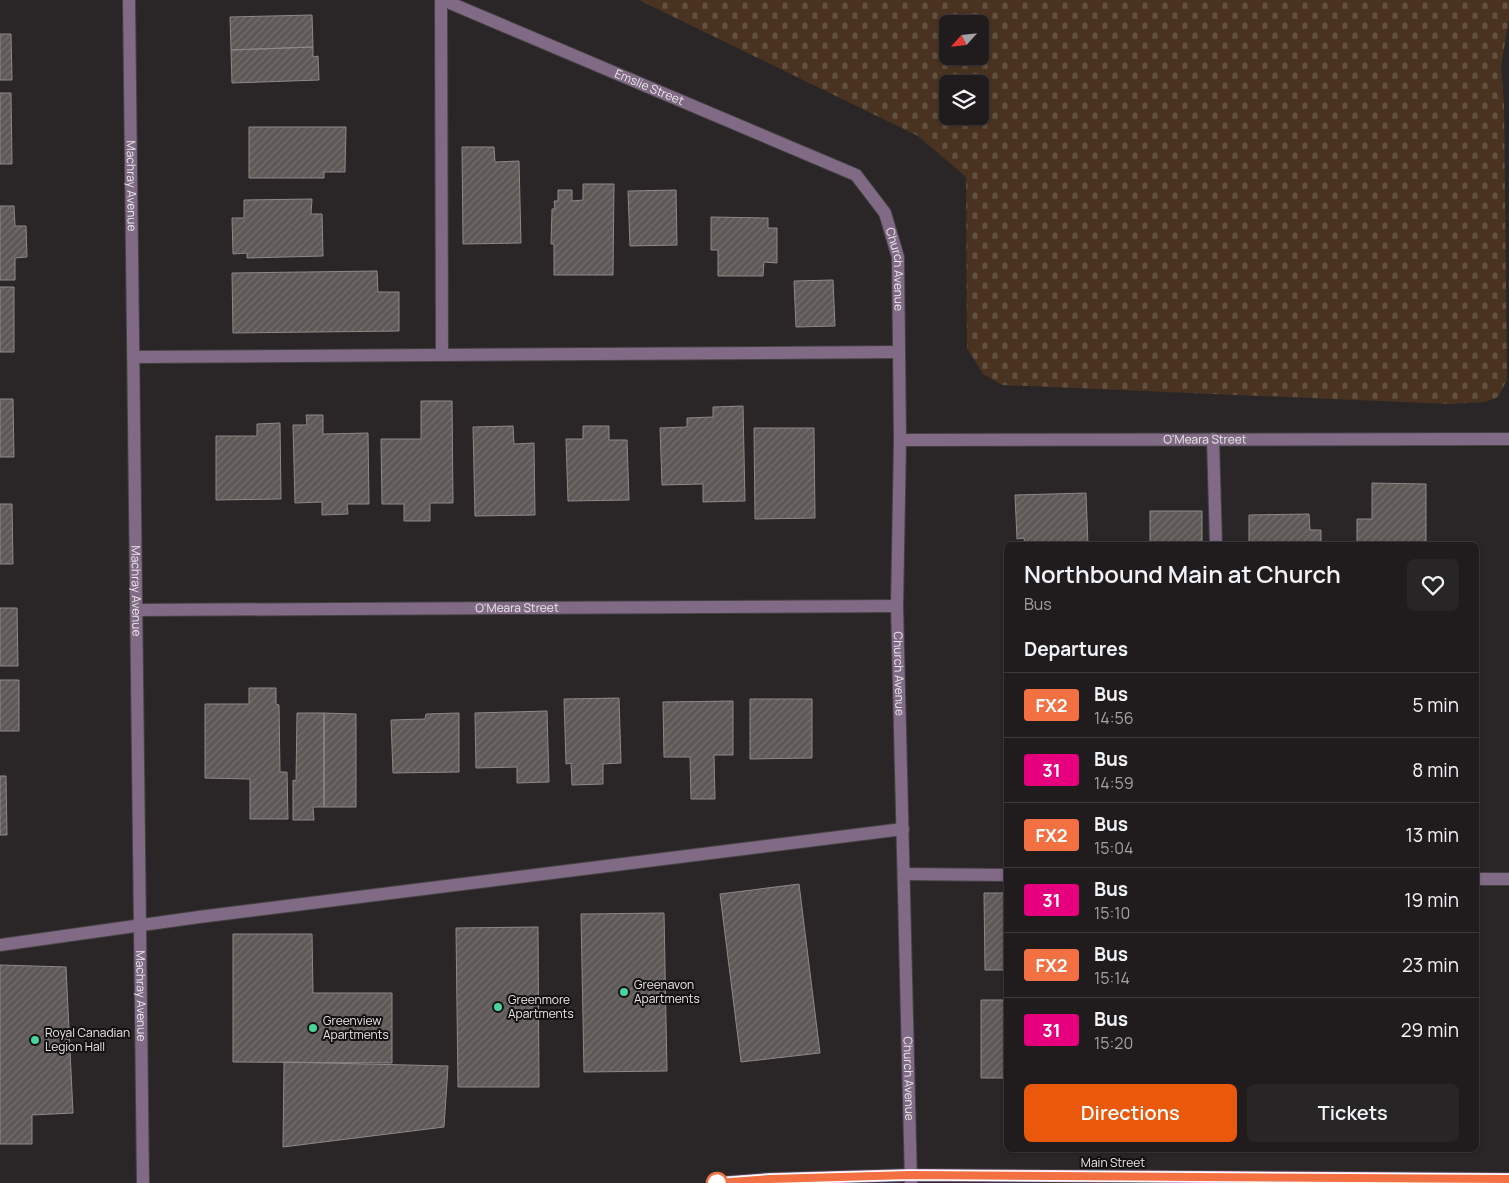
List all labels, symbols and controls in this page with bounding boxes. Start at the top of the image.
north arrow [939,15,989,65]
map controls [939,15,989,125]
street label: Emslie Street [612,65,687,109]
button: layers [939,75,989,125]
street label: Machray Avenue [123,140,141,232]
street label: Church Avenue [882,225,908,311]
street label: O'Meara Street [1163,430,1247,448]
street label: Machray Avenue [127,545,146,636]
text: Northbound Main at Church [1024,557,1341,590]
button: heart [1407,559,1459,611]
text: Bus [1024,593,1052,615]
street label: O'Meara Street [475,599,559,616]
street label: Church Avenue [890,631,909,716]
text: Departures [1024,636,1128,662]
text: Bus [1094,681,1128,707]
text: 5 min [1412,692,1459,718]
text: FX2 [1036,693,1067,717]
text: 14:56 [1094,707,1134,729]
text: Bus [1094,746,1128,772]
text: 8 min [1412,757,1459,783]
text: 31 [1042,758,1061,782]
text: 14:59 [1094,772,1134,794]
text: Bus [1094,811,1128,837]
text: 13 min [1405,822,1459,848]
text: FX2 [1036,823,1067,847]
text: 15:04 [1094,837,1133,859]
text: Bus [1094,876,1128,902]
text: 19 min [1404,887,1459,913]
text: 31 [1042,888,1061,912]
text: 15:10 [1094,902,1130,924]
text: Bus [1094,941,1128,967]
street label: Machray Avenue [132,950,150,1041]
text: 23 min [1402,952,1459,978]
text: FX2 [1036,953,1067,977]
text: 15:14 [1094,967,1130,989]
place label: Greenavon Apartments [634,976,700,1007]
marker: Greenavon Apartments [618,986,630,998]
place label: Greenmore Apartments [508,991,574,1022]
marker: Greenmore Apartments [492,1001,504,1013]
text: Bus [1094,1006,1128,1032]
place label: Greenview Apartments [323,1012,389,1043]
text: 29 min [1401,1017,1459,1043]
text: 31 [1042,1018,1061,1042]
marker: Greenview Apartments [307,1022,319,1034]
place label: Royal Canadian Legion Hall [45,1024,130,1055]
text: 15:20 [1094,1032,1133,1054]
marker: Royal Canadian Legion Hall [29,1034,41,1046]
street label: Church Avenue [899,1036,918,1121]
button: Directions [1024,1084,1237,1142]
button: Tickets [1247,1084,1459,1142]
street label: Main Street [1081,1154,1145,1171]
unlabelled marker [706,1172,728,1183]

